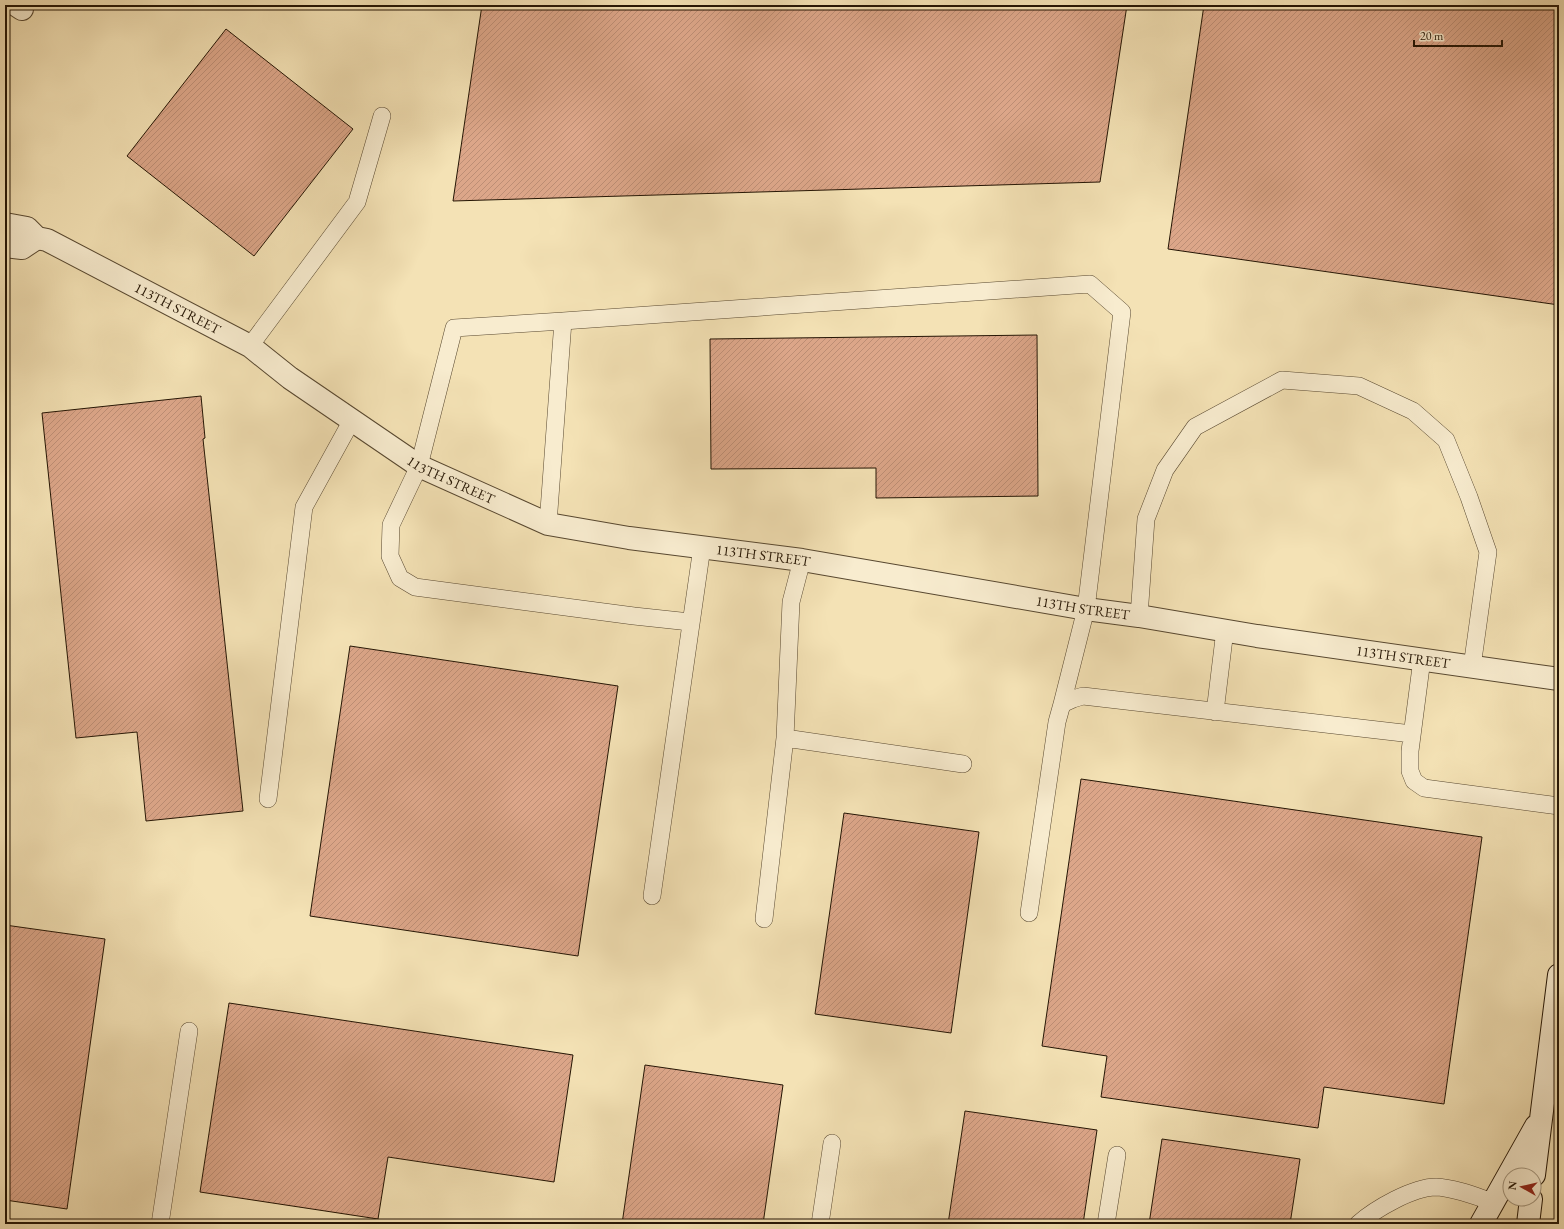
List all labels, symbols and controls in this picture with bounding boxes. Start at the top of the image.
scale bar [1414,22,1502,48]
text: 20 m [1420,28,1444,44]
street label: 113TH STREET [131,278,224,338]
street label: 113TH STREET [404,452,498,508]
street label: 113TH STREET [715,540,812,570]
street label: 113TH STREET [1034,592,1132,624]
street label: 113TH STREET [1355,641,1452,672]
north arrow [1502,1167,1542,1207]
text: N [1505,1180,1520,1191]

